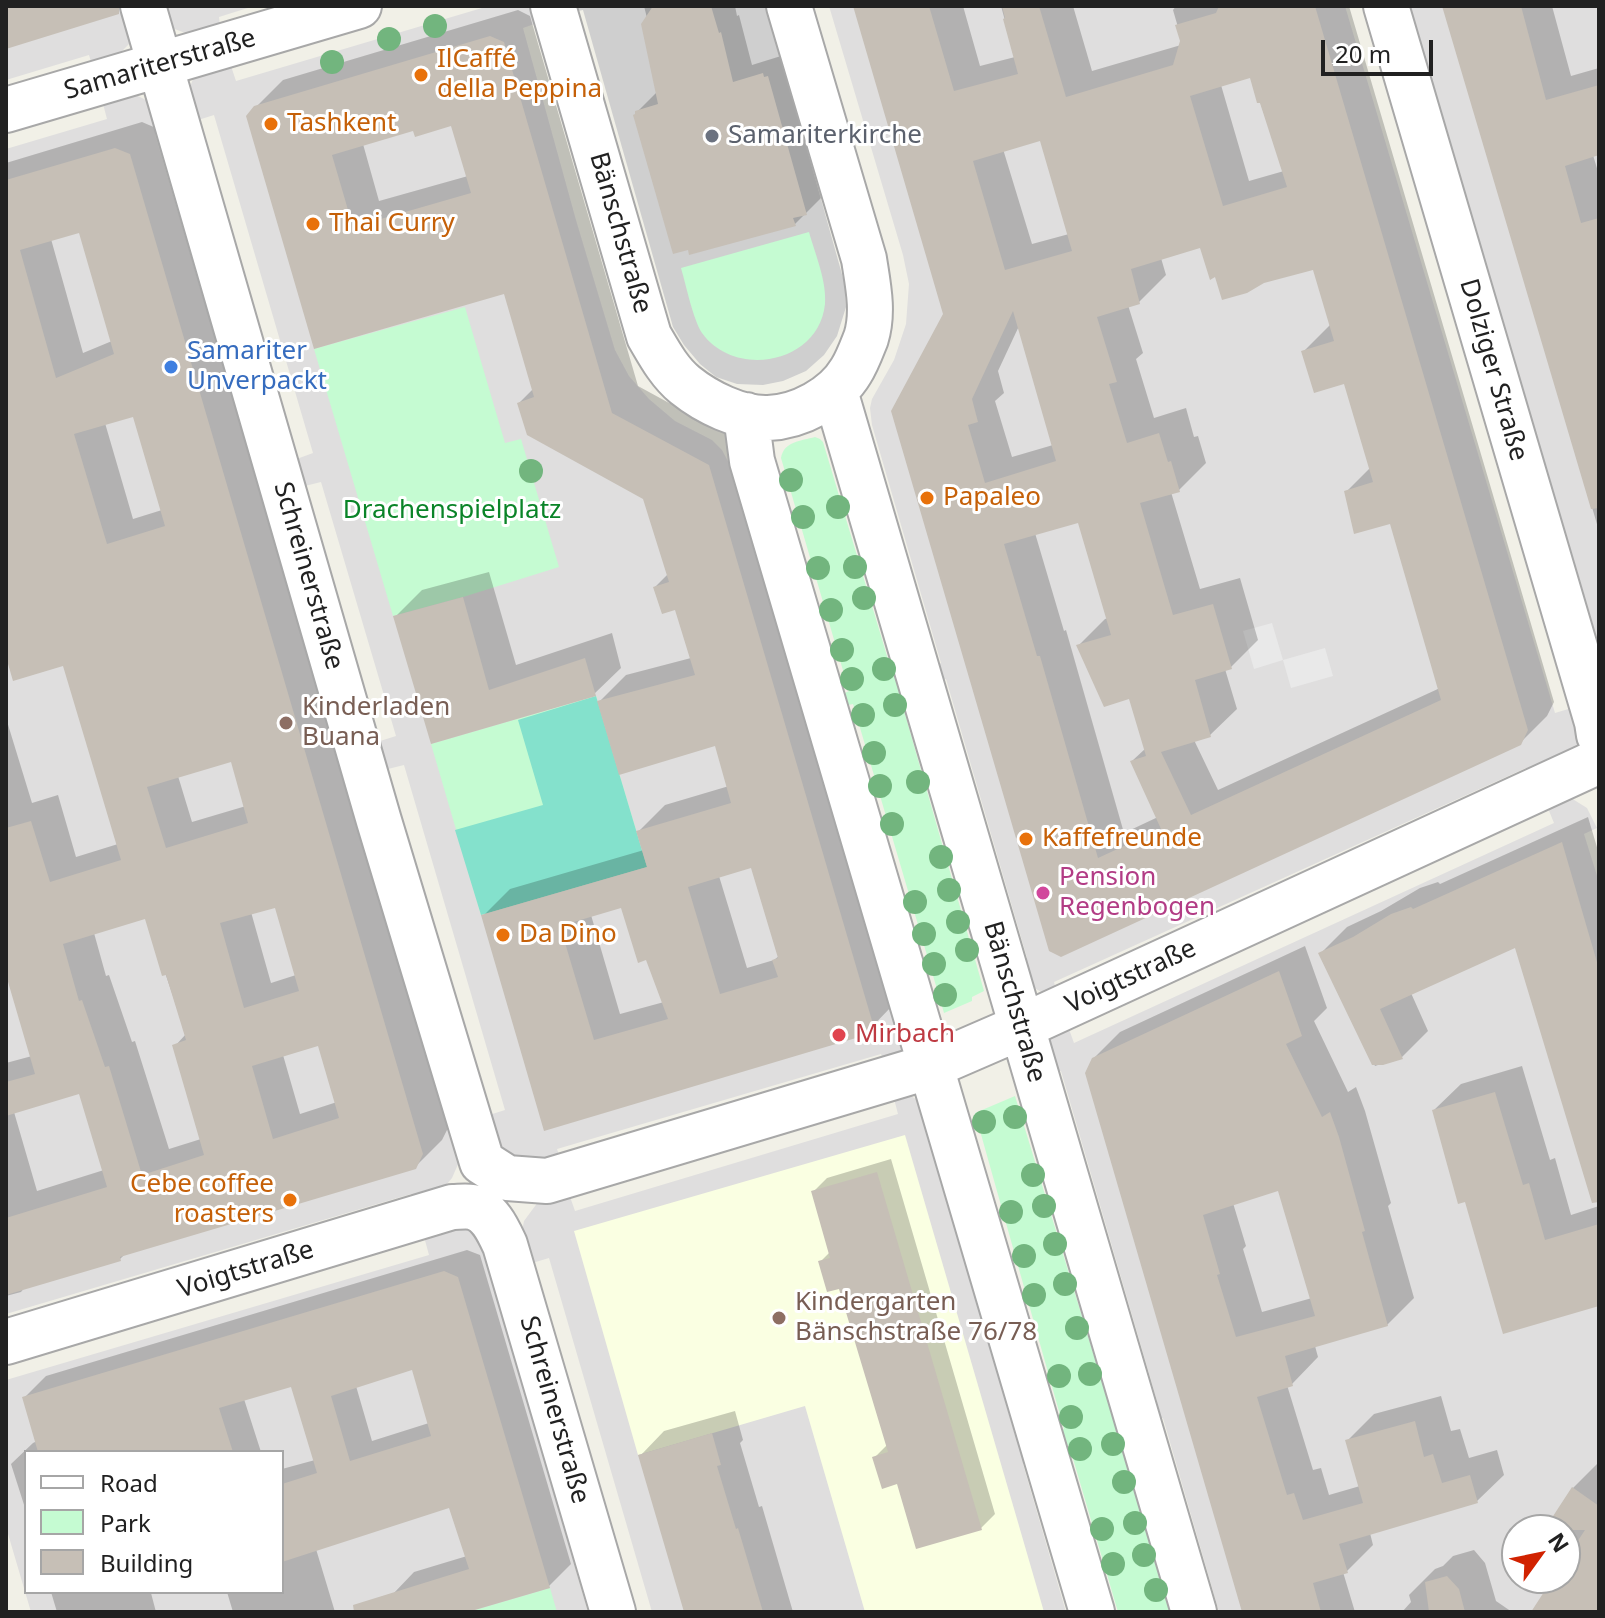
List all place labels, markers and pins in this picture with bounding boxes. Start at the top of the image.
place label: IlCaffé della Peppina [437,44,602,106]
marker: IlCaffé della Peppina [412,66,430,84]
place label: Tashkent [287,108,396,140]
marker: Tashkent [262,115,280,133]
place label: Samariterkirche [728,120,922,152]
marker: Samariterkirche [703,127,721,145]
place label: Thai Curry [329,208,455,240]
marker: Thai Curry [304,215,322,233]
place label: Samariter Unverpackt [187,336,327,398]
marker: Samariter Unverpackt [162,358,180,376]
place label: Papaleo [943,482,1041,514]
marker: Papaleo [918,489,936,507]
place label: Kinderladen Buana [302,692,450,754]
marker: Kinderladen Buana [277,714,295,732]
place label: Kaffefreunde [1042,823,1202,855]
marker: Kaffefreunde [1017,830,1035,848]
place label: Pension Regenbogen [1059,862,1215,924]
marker: Pension Regenbogen [1034,884,1052,902]
place label: Da Dino [519,919,617,951]
marker: Da Dino [494,926,512,944]
place label: Mirbach [855,1019,955,1051]
marker: Mirbach [830,1026,848,1044]
place label: Cebe coffee roasters [130,1169,274,1230]
marker: Cebe coffee roasters [281,1191,299,1209]
place label: Kindergarten Bänschstraße 76/78 [795,1287,1037,1348]
marker: Kindergarten Bänschstraße 76/78 [770,1309,788,1327]

